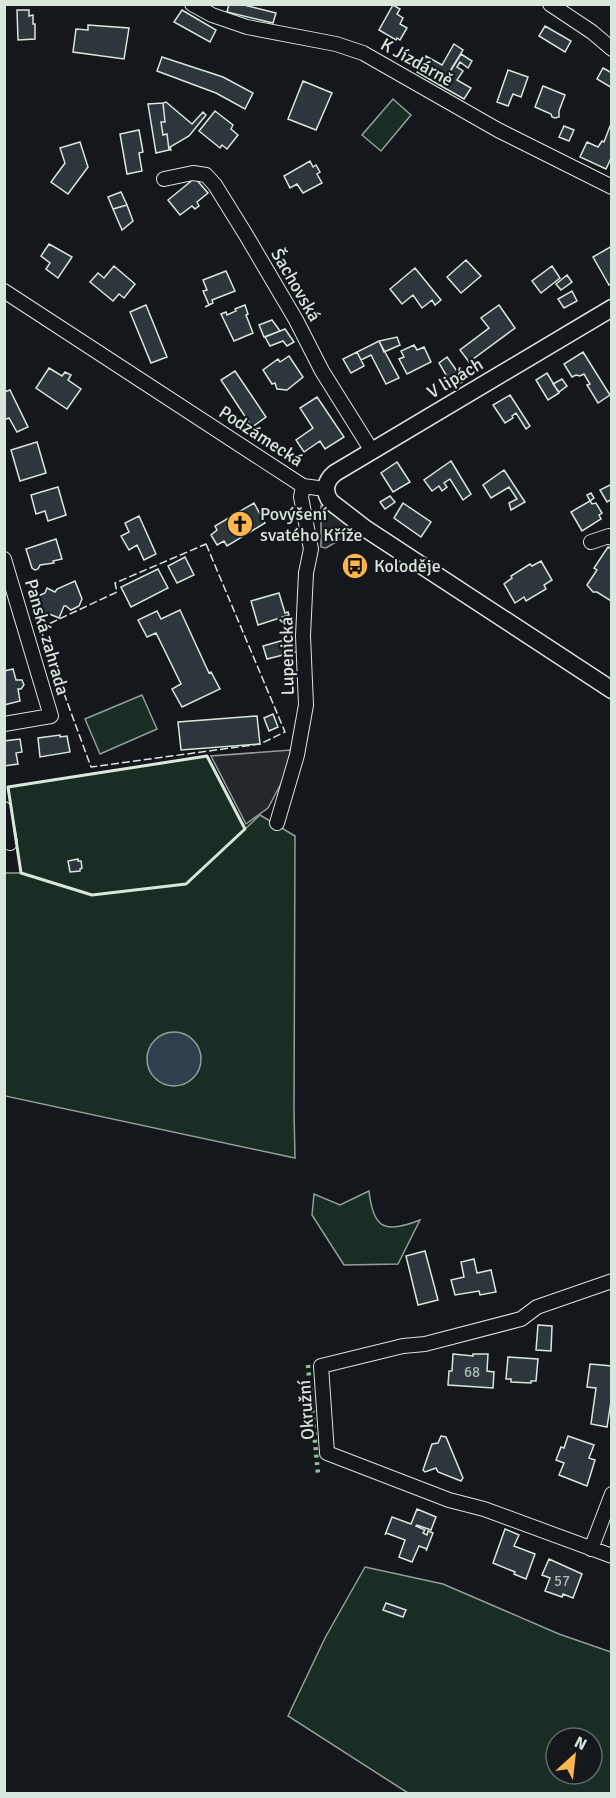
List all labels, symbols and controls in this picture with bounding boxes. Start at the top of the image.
street label: K Jízdárně [377,33,457,91]
street label: Šachovská [266,245,326,325]
street label: V lipách [423,353,487,403]
street label: Podzámecká [215,401,307,471]
place label: Povýšení svatého Kříže [260,503,363,546]
church icon: Povýšení svatého Kříže [225,509,255,539]
bus stop icon: Koloděje [340,551,370,581]
place label: Koloděje [374,555,441,577]
street label: Panská zahrada [20,576,74,698]
street label: Lupenická [275,616,299,696]
house number: 68 [464,1363,480,1381]
street label: Okružní [293,1379,319,1441]
house number: 57 [554,1572,570,1590]
north arrow [544,1726,604,1786]
text: N [571,1732,590,1755]

